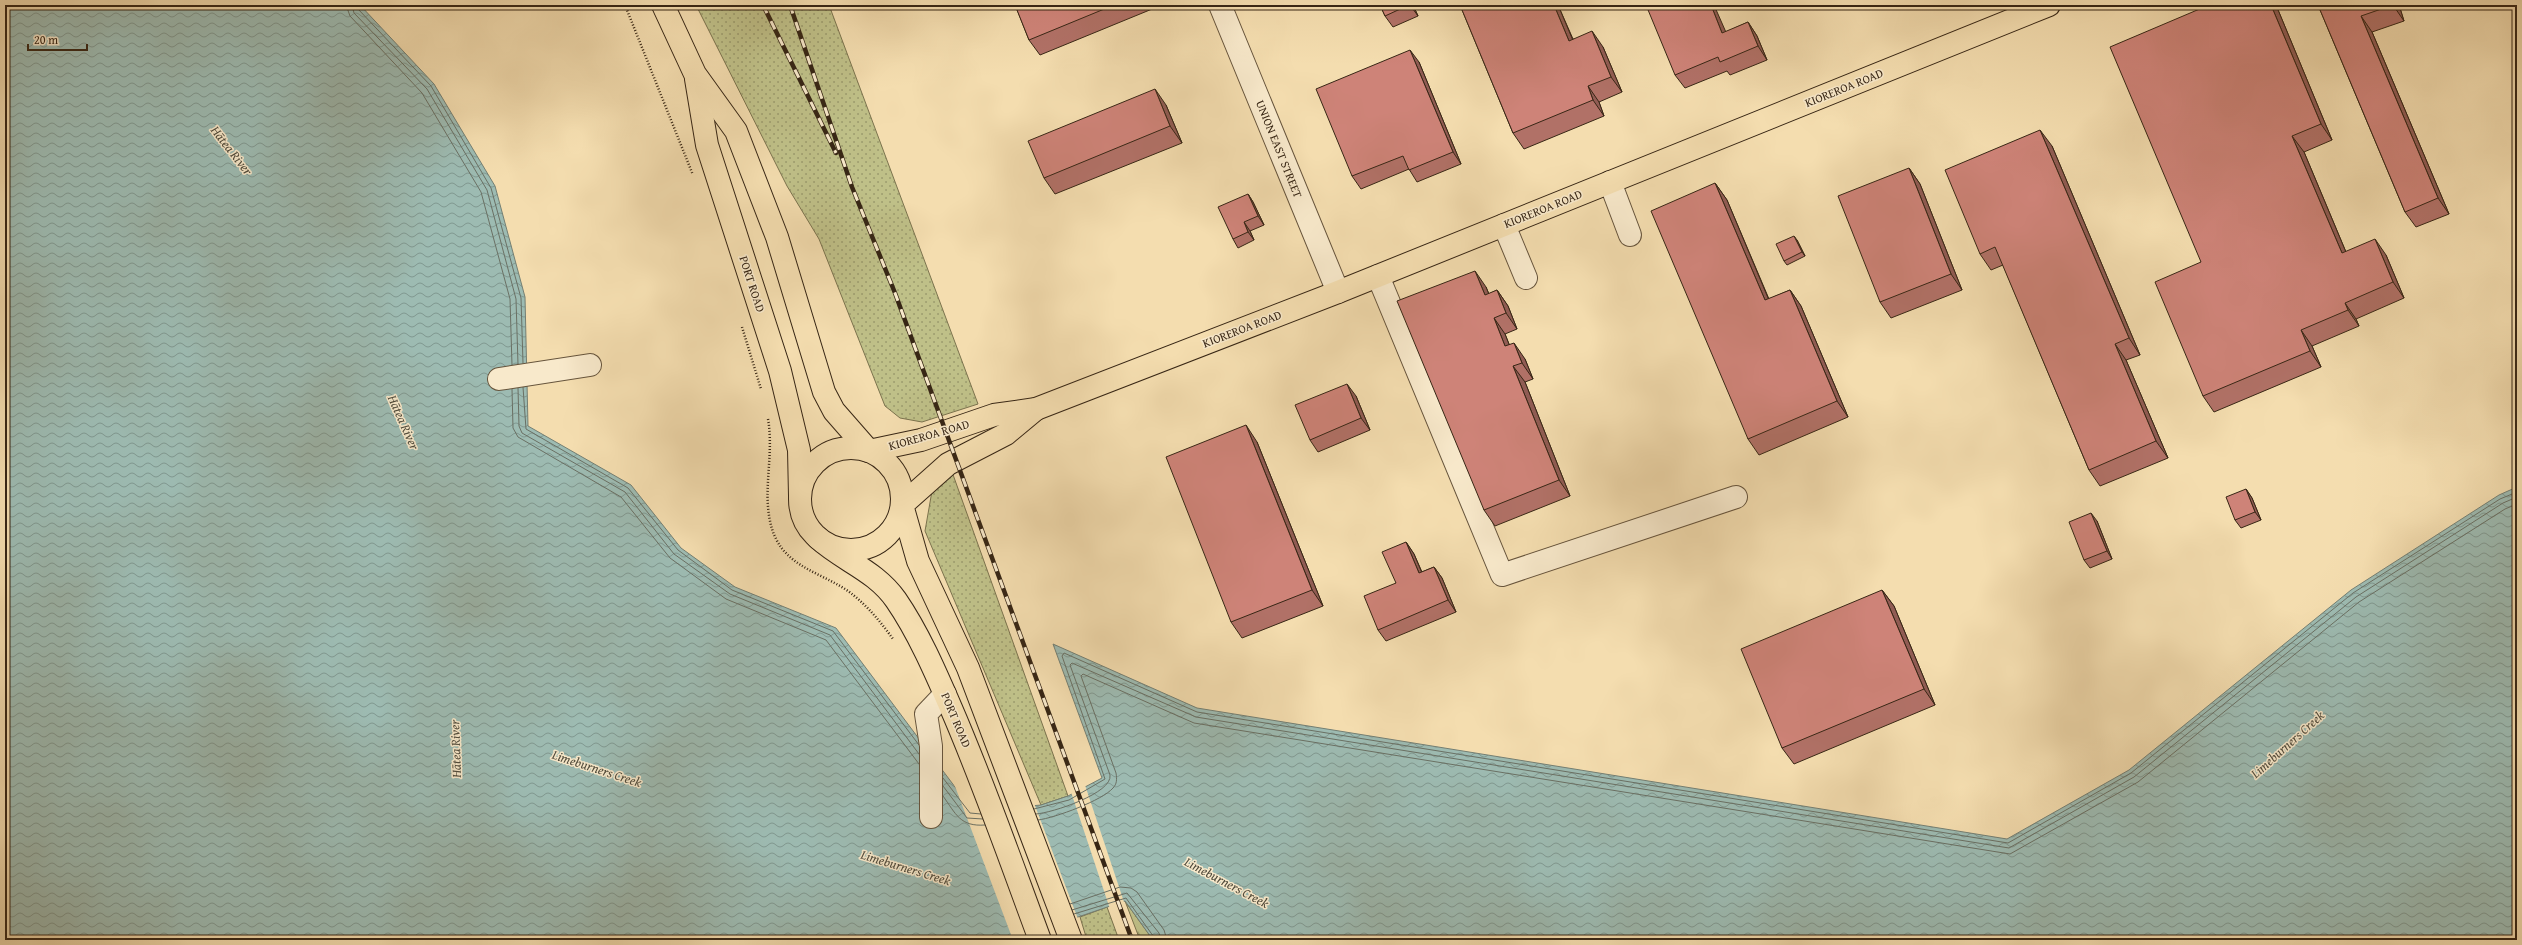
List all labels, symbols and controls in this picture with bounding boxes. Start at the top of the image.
scale bar [28,26,87,52]
text: 20 m [34,31,58,48]
street label: KIOREROA ROAD [1802,64,1886,111]
street label: UNION EAST STREET [1252,97,1307,201]
water label: Hātea River [206,121,258,180]
street label: KIOREROA ROAD [1501,185,1585,232]
street label: PORT ROAD [735,254,770,314]
street label: KIOREROA ROAD [1200,306,1284,351]
water label: Hātea River [383,391,425,454]
street label: KIOREROA ROAD [887,415,971,454]
street label: PORT ROAD [937,690,976,750]
water label: Limeburners Creek [2246,706,2328,783]
water label: Hātea River [445,718,466,779]
water label: Limeburners Creek [549,745,644,792]
water label: Limeburners Creek [858,844,953,890]
water label: Limeburners Creek [1180,852,1272,913]

